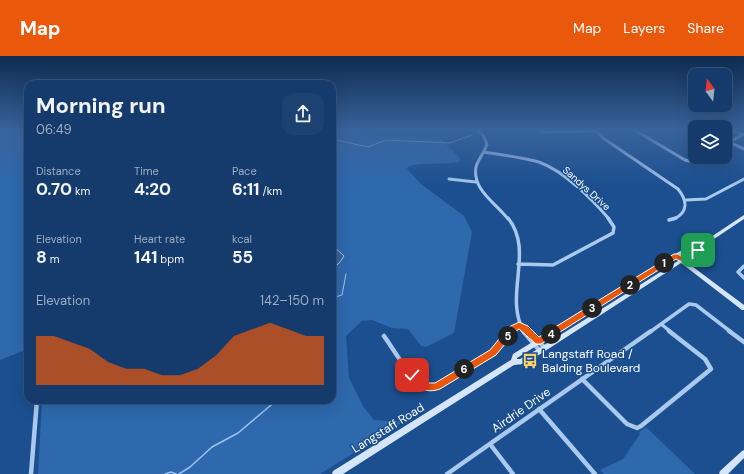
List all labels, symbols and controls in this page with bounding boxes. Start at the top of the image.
text: Map [20,16,60,41]
text: Map [573,19,601,37]
text: Layers [623,19,665,37]
text: Share [687,19,724,37]
north arrow [688,68,732,112]
map controls [688,68,732,164]
text: Morning run [36,91,166,120]
button: share [282,93,324,135]
button: layers [688,120,732,164]
text: 06:49 [36,121,72,138]
text: Distance [36,164,81,178]
text: Time [134,164,159,178]
text: Pace [232,164,257,178]
street label: Sandys Drive [560,164,613,213]
text: 0.70 [36,178,72,200]
text: 4:20 [134,178,171,200]
text: 6:11 [232,178,259,200]
text: km [72,184,90,198]
text: /km [259,184,282,198]
text: Elevation [36,232,82,246]
text: Heart rate [134,232,185,246]
text: kcal [232,232,252,246]
pin [681,233,715,267]
icon: arrive [687,239,709,261]
text: 8 [36,246,47,268]
text: 141 [134,246,157,268]
text: 55 [232,246,253,268]
text: m [47,252,60,266]
text: bpm [157,252,184,266]
pin: 1 [654,253,674,273]
text: 1 [662,256,666,270]
pin: 2 [620,275,640,295]
text: 2 [627,278,633,292]
text: Elevation [36,292,90,309]
text: 142–150 m [260,292,324,309]
pin: 3 [582,298,602,318]
text: 3 [589,301,595,315]
pin: 4 [541,324,561,344]
pin: 5 [498,326,518,346]
text: 4 [547,327,555,341]
text: 5 [505,329,511,343]
place label: Langstaff Road / Balding Boulevard [542,346,640,376]
bus stop icon: Langstaff Road / Balding Boulevard [521,352,539,370]
pin [395,358,429,392]
pin: 6 [454,359,474,379]
text: 6 [461,362,467,376]
icon: check [401,364,423,386]
street label: Airdrie Drive [488,384,554,436]
street label: Langstaff Road [349,399,427,457]

